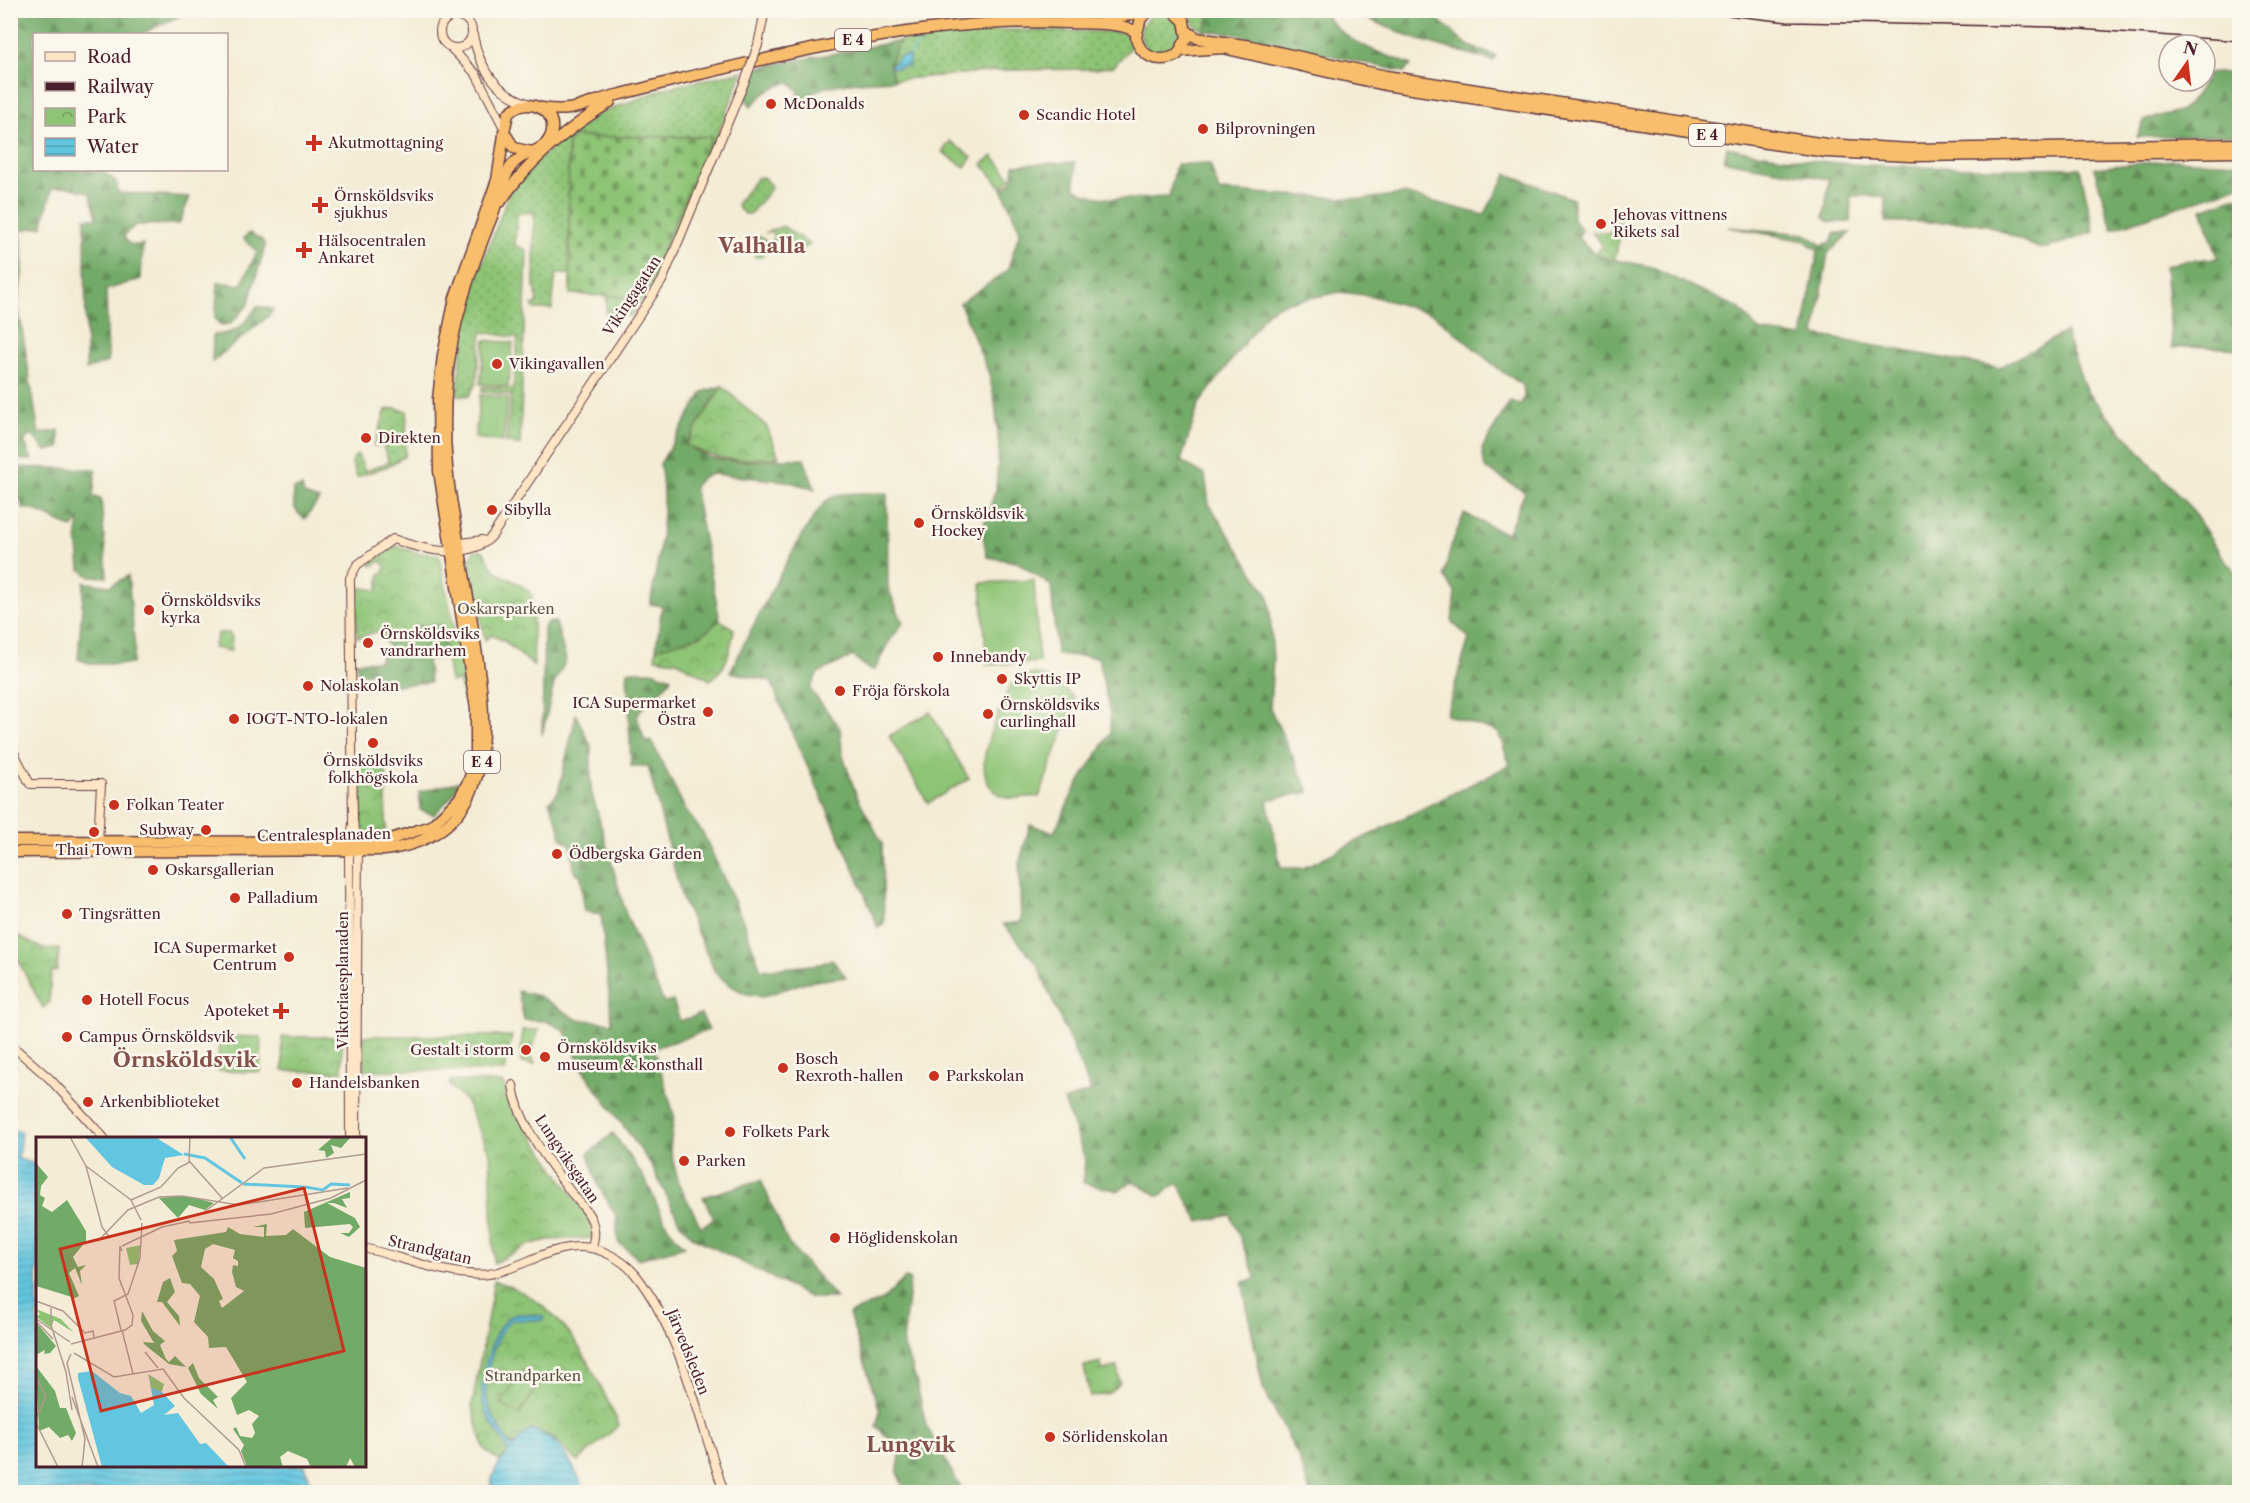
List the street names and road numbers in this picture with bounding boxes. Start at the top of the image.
road number: E 4 [835,29,871,51]
road number: E 4 [1689,124,1725,146]
street label: Vikingagatan [598,251,665,340]
road number: E 4 [464,751,500,773]
street label: Centralesplanaden [257,824,392,845]
street label: Viktoriaesplanaden [333,910,352,1050]
street label: Lungviksgatan [531,1111,604,1207]
street label: Strandgatan [386,1231,474,1269]
street label: Järvedsleden [662,1304,715,1398]

